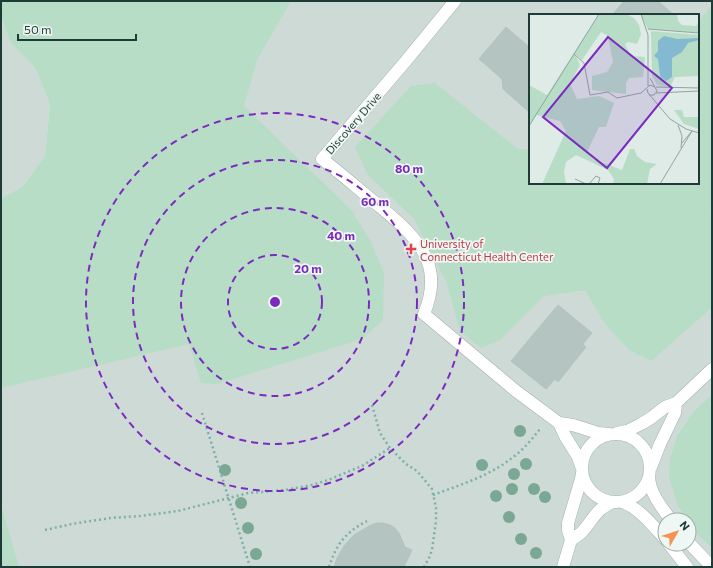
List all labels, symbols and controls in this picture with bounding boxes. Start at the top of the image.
inset map [529,14,699,184]
scale bar [18,16,136,42]
text: 50 m [24,22,52,36]
street label: Discovery Drive [323,89,384,157]
text: 80 m [395,161,423,175]
text: 60 m [361,194,389,208]
text: 40 m [327,228,355,242]
place label: University of Connecticut Health Center [420,237,554,263]
marker: University of Connecticut Health Center [405,243,417,255]
text: 20 m [294,261,322,275]
centre of rings [268,295,282,309]
north arrow [657,512,697,552]
text: N [678,518,693,533]

